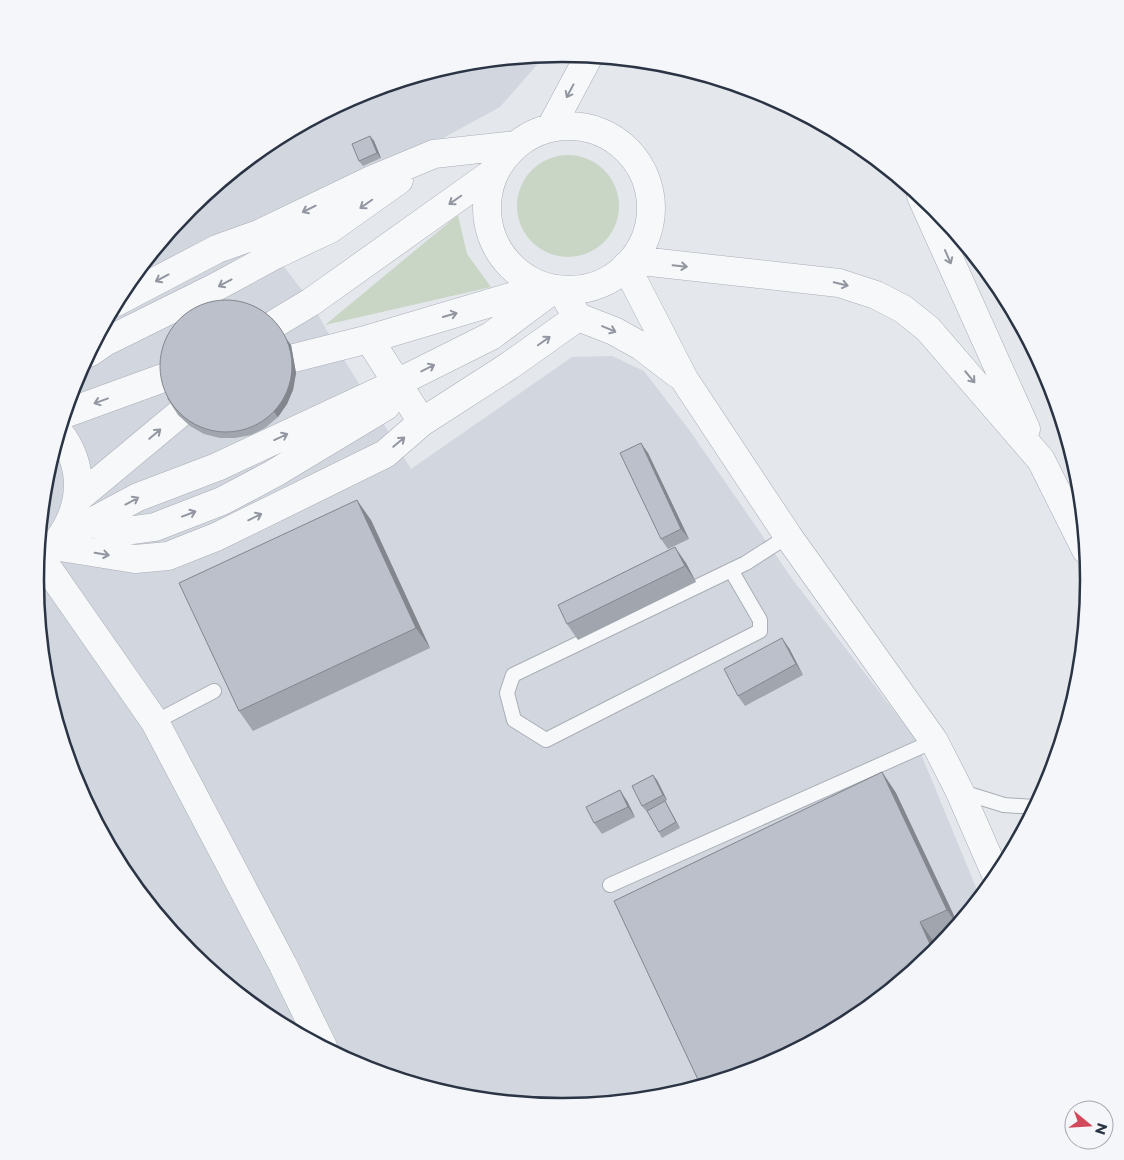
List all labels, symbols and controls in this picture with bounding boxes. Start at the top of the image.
one-way arrow [565,84,575,99]
one-way arrow [449,194,463,205]
one-way arrow [359,199,373,209]
one-way arrow [302,205,317,214]
one-way arrow [943,249,953,264]
one-way arrow [672,261,688,270]
one-way arrow [155,274,170,283]
one-way arrow [218,278,232,288]
one-way arrow [833,280,849,289]
one-way arrow [441,310,457,319]
one-way arrow [600,325,616,334]
one-way arrow [536,336,550,346]
one-way arrow [420,363,435,372]
one-way arrow [964,371,975,384]
one-way arrow [94,397,109,406]
one-way arrow [148,429,161,440]
one-way arrow [274,432,289,442]
one-way arrow [392,437,405,448]
one-way arrow [124,496,139,505]
one-way arrow [181,509,196,518]
one-way arrow [248,512,263,522]
one-way arrow [93,549,109,559]
north arrow [1064,1100,1114,1150]
text: N [1091,1121,1112,1137]

